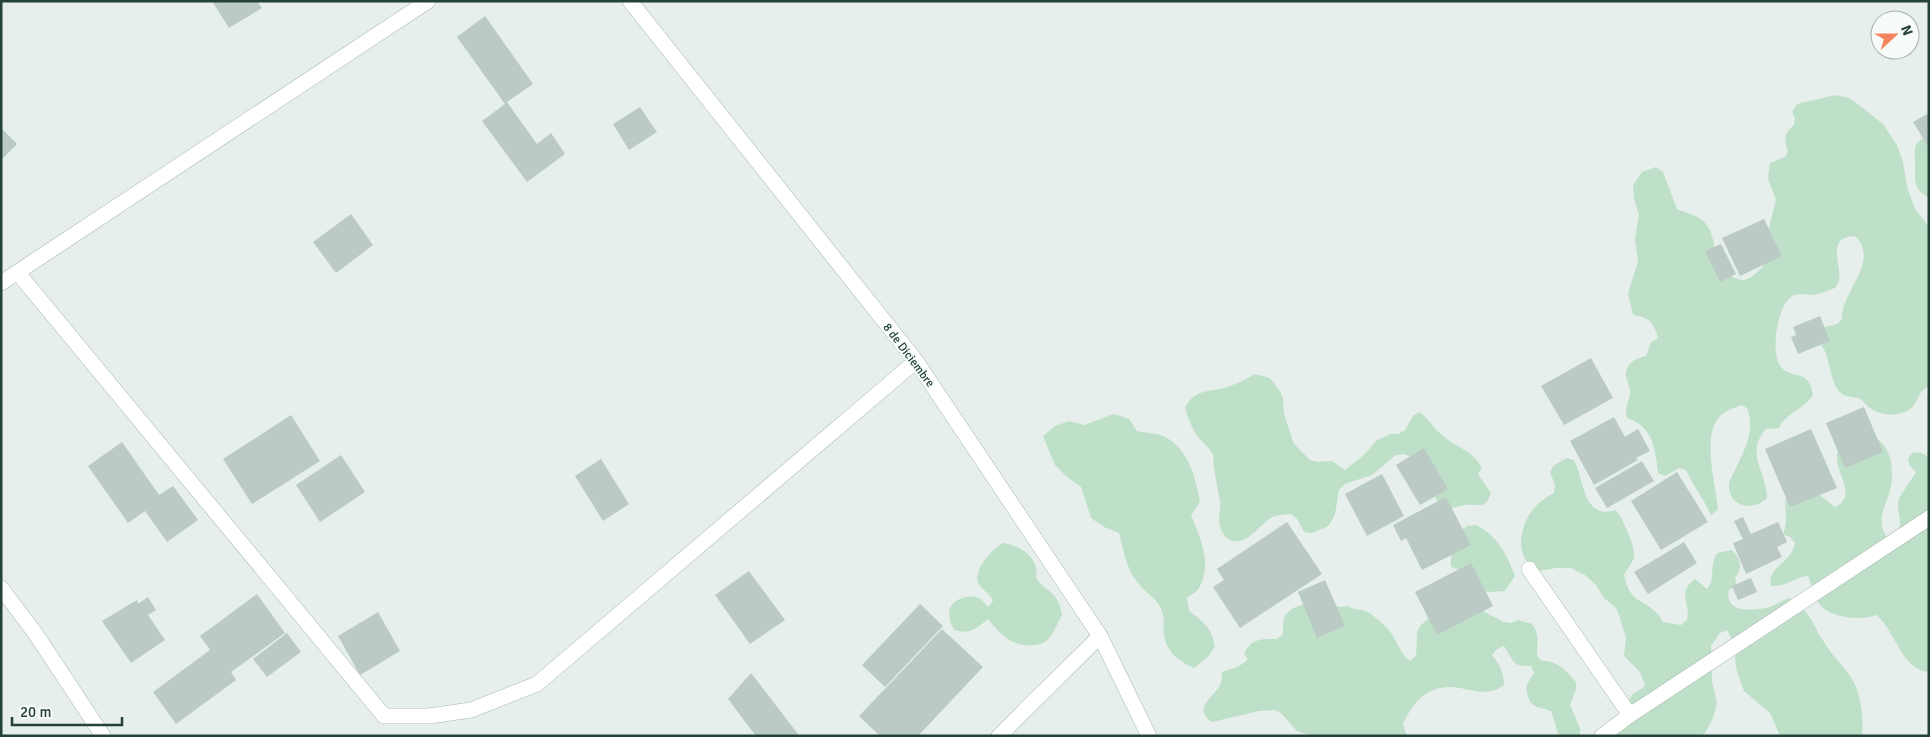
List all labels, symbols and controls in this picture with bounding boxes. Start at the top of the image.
north arrow [1870,10,1920,60]
text: N [1897,23,1916,38]
street label: 8 de Diciembre [880,320,938,390]
scale bar [12,694,122,726]
text: 20 m [20,703,51,721]

